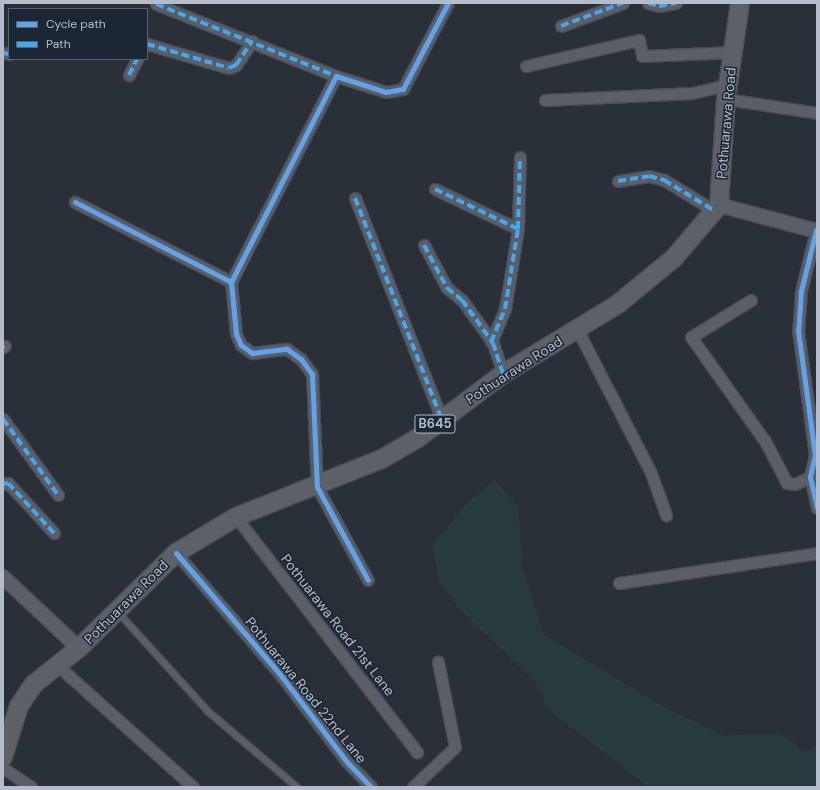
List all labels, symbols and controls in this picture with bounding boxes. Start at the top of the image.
legend [8,8,148,60]
text: Cycle path [46,16,106,32]
text: Path [46,36,71,52]
street label: Pothuarawa Road [713,67,739,179]
street label: Pothuarawa Road [462,332,566,408]
road number: B645 [414,413,456,435]
street label: Pothuarawa Road 21st Lane [278,551,398,699]
street label: Pothuarawa Road [80,556,172,648]
street label: Pothuarawa Road 22nd Lane [242,613,370,767]

